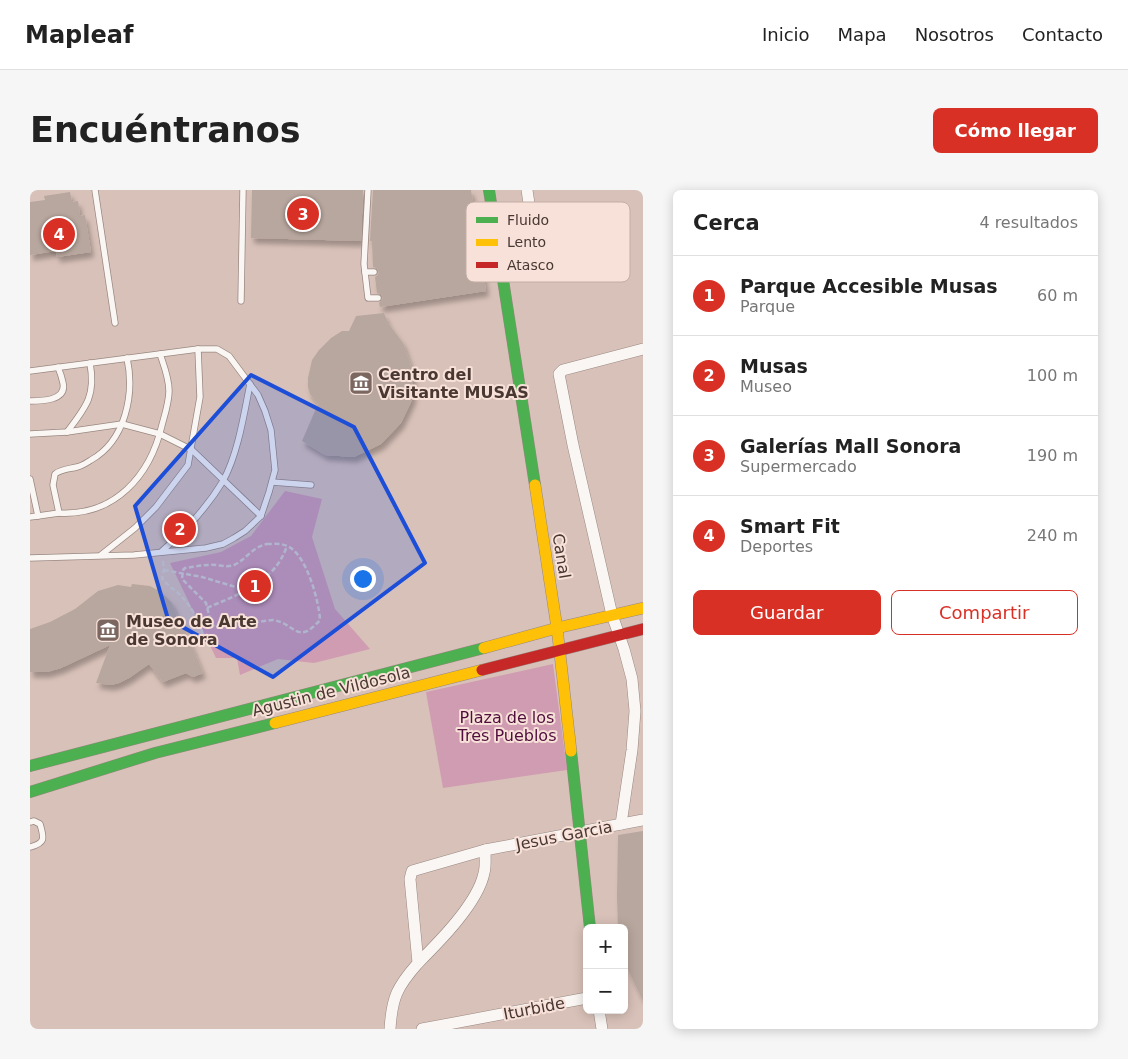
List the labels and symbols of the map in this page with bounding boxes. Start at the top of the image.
pin: 3 [287,195,319,233]
legend [466,202,630,282]
text: Fluido [507,212,549,228]
pin: 4 [43,215,75,253]
text: Lento [507,234,546,250]
text: Atasco [507,257,554,273]
place label: Centro del Visitante MUSAS [378,365,529,402]
museum icon: Centro del Visitante MUSAS [348,370,374,396]
pin: 2 [164,510,196,548]
street label: Canal [549,532,574,580]
your location [350,566,376,592]
pin: 1 [239,567,271,605]
place label: Museo de Arte de Sonora [126,612,257,649]
museum icon: Museo de Arte de Sonora [95,617,121,643]
street label: Agustin de Vildosola [250,663,412,720]
park label: Plaza de los Tres Pueblos [457,708,557,745]
street label: Jesus Garcia [513,817,614,854]
street label: Iturbide [502,993,566,1024]

